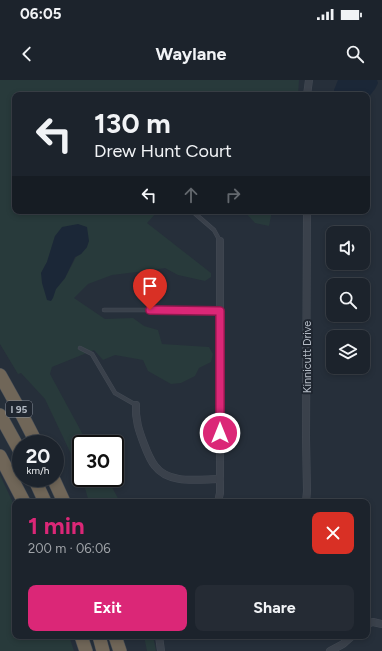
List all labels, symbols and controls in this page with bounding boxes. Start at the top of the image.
text: 06:05 [20,5,61,23]
icon: back [16,43,38,65]
text: Waylane [156,43,226,65]
icon: search [344,43,366,65]
text: 130 m [94,106,171,140]
icon: left [28,108,80,160]
text: Drew Hunt Court [94,140,232,162]
icon: left [138,184,160,206]
icon: ahead [180,184,202,206]
icon: right [222,184,244,206]
map controls [326,226,370,374]
button: sound [326,226,370,270]
pin [133,269,167,310]
icon: arrive [139,275,161,297]
button: search [326,278,370,322]
street label: Kinnicutt Drive [301,321,314,393]
button: layers [326,330,370,374]
road number: I 95 [6,401,32,417]
position arrow [199,412,241,454]
speed limit sign: 30 [72,435,124,487]
text: 20 [26,444,50,468]
text: km/h [27,464,49,477]
text: 1 min [28,511,85,540]
button: close [312,512,354,554]
text: 200 m · 06:06 [28,541,111,556]
button: Exit [28,585,187,631]
button: Share [195,585,354,631]

